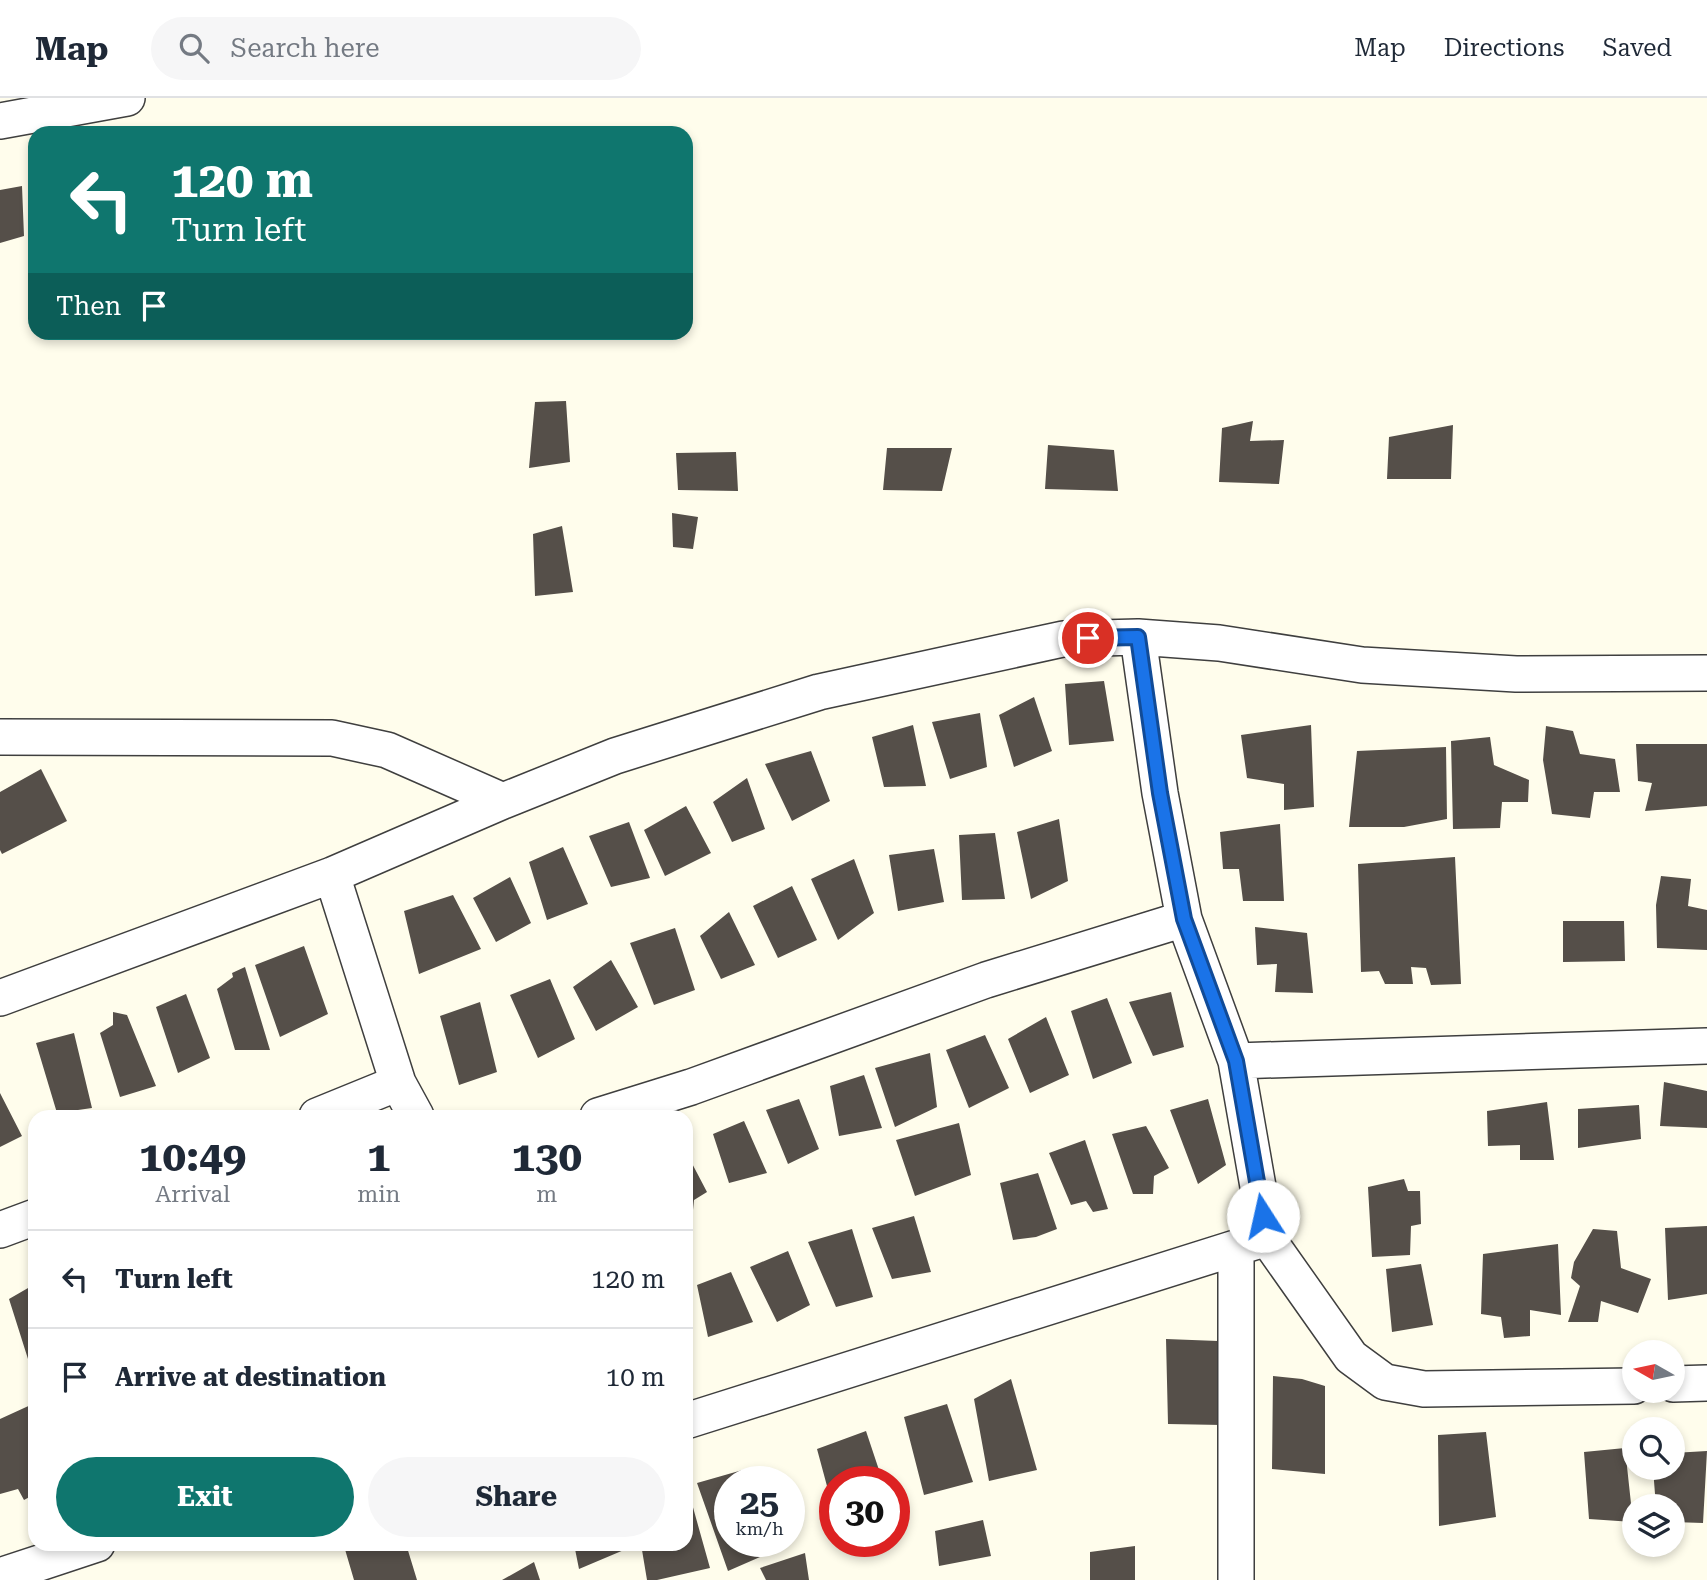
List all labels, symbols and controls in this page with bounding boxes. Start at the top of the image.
search box [151,17,641,80]
text: Map [35,29,109,68]
icon: search [175,29,213,67]
text: Search here [231,33,380,63]
text: Map [1354,34,1406,62]
text: Directions [1444,34,1564,62]
text: Saved [1602,34,1672,62]
text: 120 m [171,152,313,209]
icon: left [56,154,147,245]
text: Turn left [171,211,306,249]
icon: arrive [135,287,173,325]
text: Then [56,291,121,321]
pin [1058,608,1118,668]
icon: arrive [1069,619,1107,657]
text: 10:49 [139,1132,246,1181]
text: 1 [367,1132,391,1181]
text: 130 [511,1132,582,1181]
position arrow [1226,1179,1300,1253]
text: Arrival [155,1181,230,1208]
text: min [357,1181,400,1208]
text: m [536,1181,557,1208]
icon: left [56,1260,94,1298]
text: Turn left [115,1264,233,1294]
text: 120 m [591,1264,665,1294]
north arrow [1622,1340,1685,1404]
map controls [1622,1340,1685,1557]
icon: arrive [56,1358,94,1396]
text: Arrive at destination [115,1362,386,1392]
text: 10 m [606,1362,665,1392]
button: search [1622,1417,1685,1480]
button: Exit [56,1457,354,1537]
button: Share [368,1457,665,1537]
speed limit sign: 30 [819,1466,910,1557]
text: 25 [740,1482,779,1523]
button: layers [1622,1494,1685,1557]
text: km/h [735,1518,784,1539]

